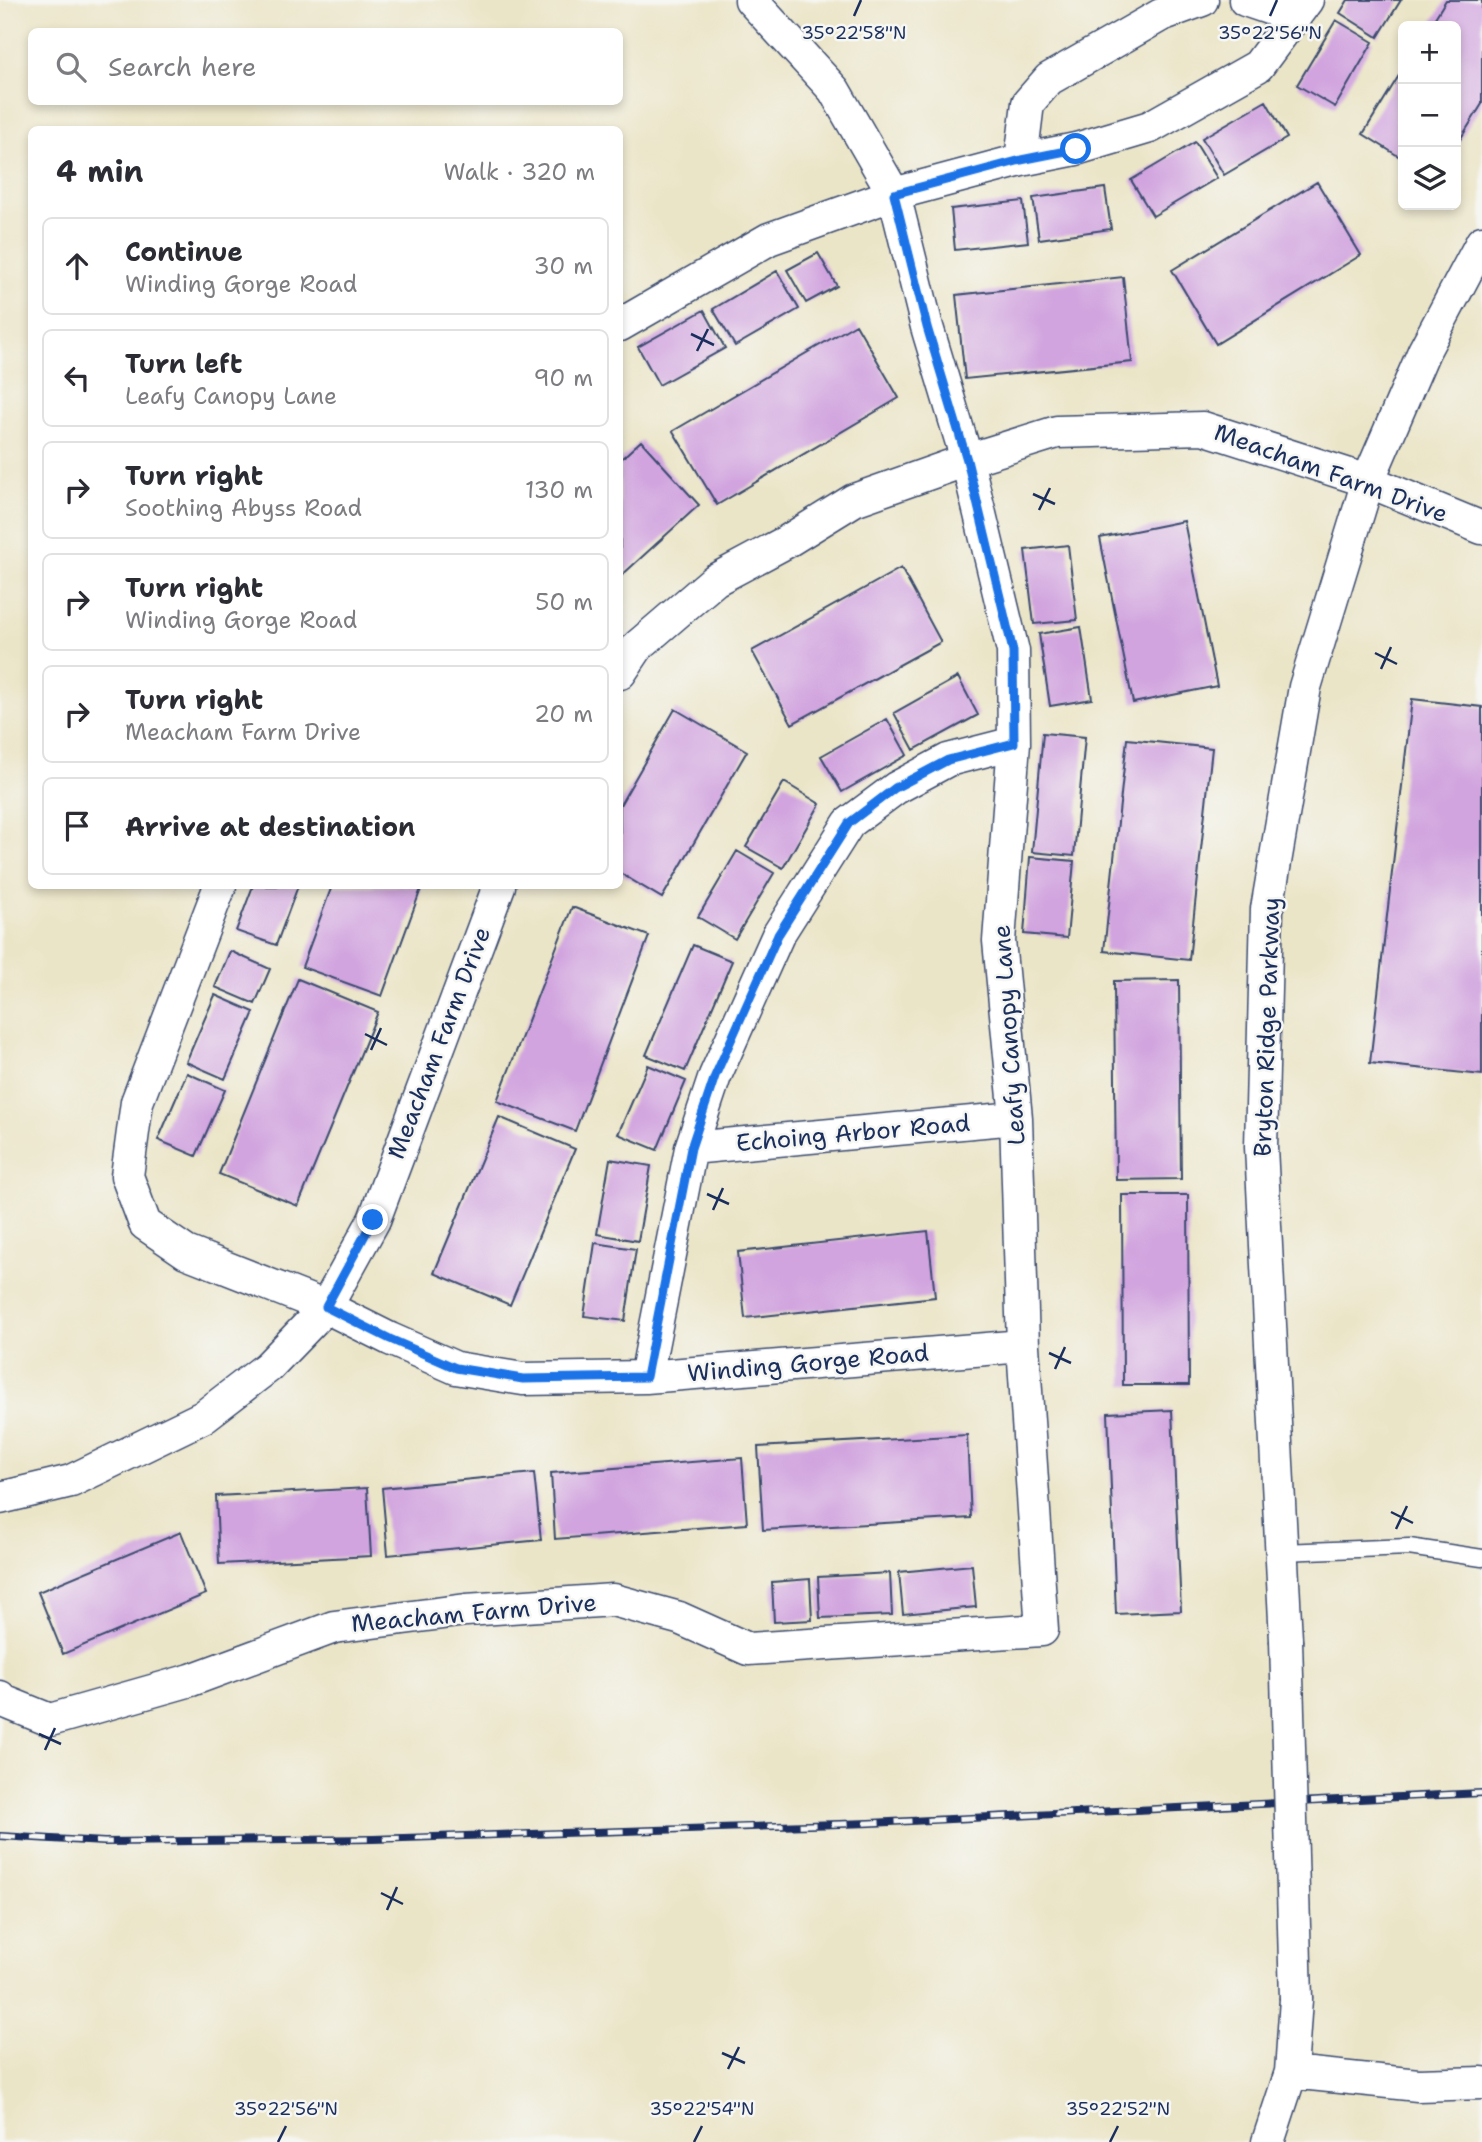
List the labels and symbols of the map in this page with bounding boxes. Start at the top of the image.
text: 35°22'58"N [802,21,906,45]
text: 35°22'56"N [1218,21,1322,45]
route start [1060,133,1091,164]
street label: Meacham Farm Drive [1210,416,1452,530]
street label: Bryton Ridge Parkway [1246,897,1288,1157]
street label: Meacham Farm Drive [380,922,498,1164]
street label: Leafy Canopy Lane [985,924,1033,1146]
street label: Echoing Arbor Road [735,1107,971,1159]
route end [357,1204,388,1235]
street label: Winding Gorge Road [686,1337,930,1389]
street label: Meacham Farm Drive [350,1586,598,1640]
text: 35°22'56"N [234,2097,338,2121]
text: 35°22'54"N [650,2097,754,2121]
text: 35°22'52"N [1066,2097,1170,2121]

